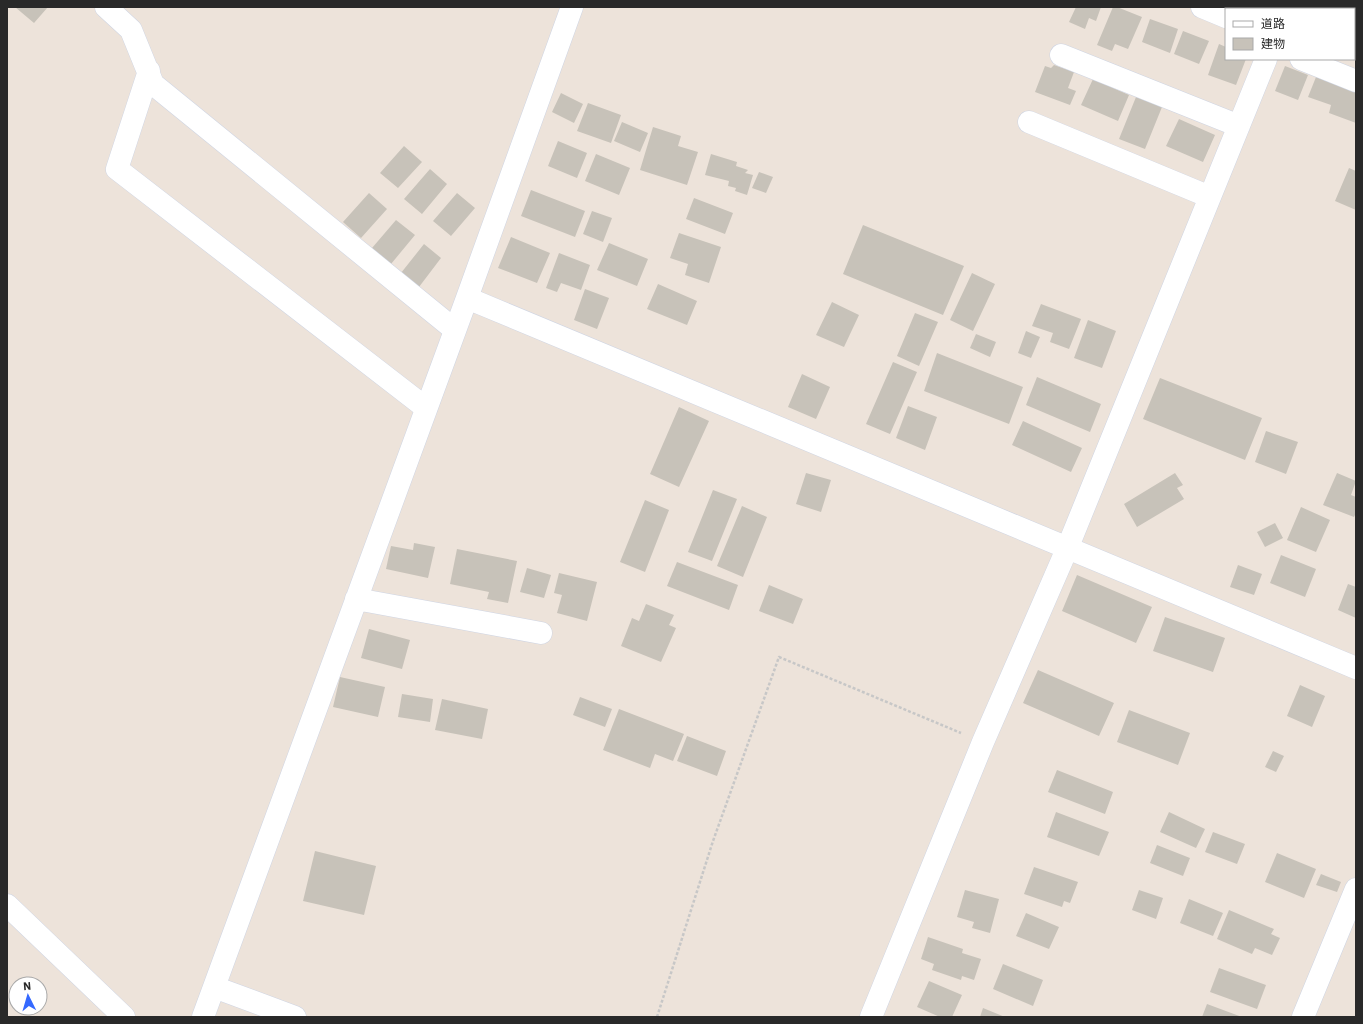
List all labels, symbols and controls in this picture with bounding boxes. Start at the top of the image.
legend [1225,8,1355,60]
text: 道路 [1261,16,1285,31]
text: 建物 [1261,36,1285,51]
north arrow [8,976,48,1016]
text: N [23,979,32,993]

